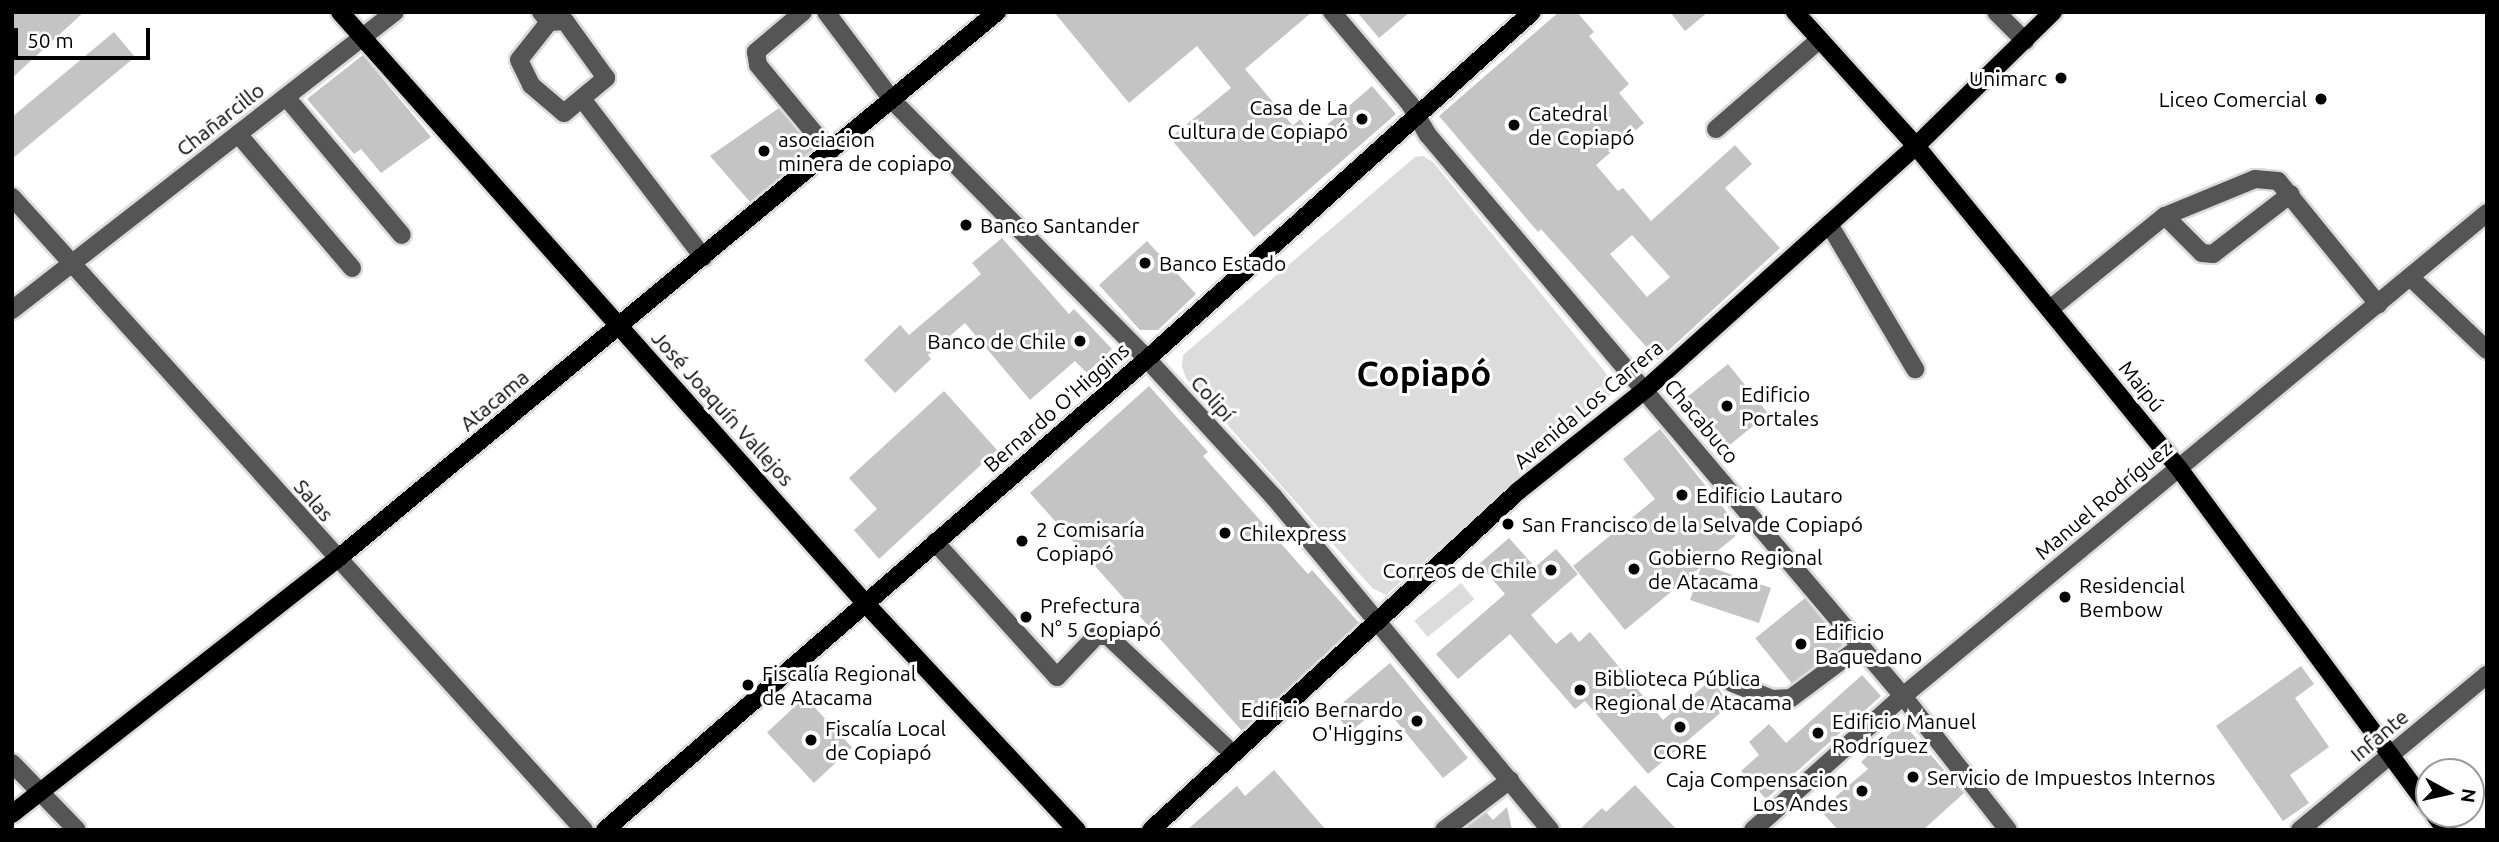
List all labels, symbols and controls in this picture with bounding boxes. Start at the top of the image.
scale bar [18,14,154,58]
text: 50 m [27,28,74,52]
place label: Unimarc [1969,65,2047,91]
marker: Unimarc [2053,70,2069,86]
street label: Chañarcillo [171,77,269,161]
place label: Liceo Comercial [2159,86,2307,112]
marker: Liceo Comercial [2313,91,2329,107]
place label: Casa de La Cultura de Copiapó [1167,94,1348,144]
place label: Catedral de Copiapó [1528,100,1635,150]
marker: Casa de La Cultura de Copiapó [1354,111,1370,127]
marker: Catedral de Copiapó [1506,117,1522,133]
place label: asociacion minera de copiapo [778,126,952,176]
marker: asociacion minera de copiapo [756,143,772,159]
place label: Banco Santander [980,212,1140,238]
marker: Banco Santander [958,217,974,233]
place label: Banco Estado [1159,250,1286,276]
marker: Banco Estado [1137,255,1153,271]
street label: José Joaquín Vallejos [647,325,799,491]
place label: Banco de Chile [927,328,1066,354]
marker: Banco de Chile [1072,333,1088,349]
street label: Avenida Los Carrera [1508,334,1668,474]
street label: Bernardo O'Higgins [978,337,1134,477]
district label: Copiapó [1357,352,1491,394]
street label: Maipú [2114,355,2170,417]
street label: Atacama [454,364,534,436]
street label: Colipí [1186,370,1240,426]
street label: Chacabuco [1659,374,1745,468]
place label: Edificio Portales [1741,381,1819,431]
marker: Edificio Portales [1719,398,1735,414]
street label: Manuel Rodríguez [2029,435,2177,565]
street label: Salas [289,474,339,526]
place label: Edificio Lautaro [1696,482,1843,508]
marker: Edificio Lautaro [1674,487,1690,503]
place label: San Francisco de la Selva de Copiapó [1522,511,1863,537]
place label: 2 Comisaría Copiapó [1036,516,1145,566]
marker: San Francisco de la Selva de Copiapó [1500,516,1516,532]
place label: Chilexpress [1239,520,1347,546]
marker: Chilexpress [1217,525,1233,541]
marker: 2 Comisaría Copiapó [1014,533,1030,549]
place label: Gobierno Regional de Atacama [1648,544,1823,594]
place label: Correos de Chile [1382,557,1537,583]
marker: Gobierno Regional de Atacama [1626,561,1642,577]
marker: Correos de Chile [1543,562,1559,578]
place label: Residencial Bembow [2079,572,2185,622]
marker: Residencial Bembow [2057,589,2073,605]
place label: Prefectura N° 5 Copiapó [1040,592,1161,642]
marker: Prefectura N° 5 Copiapó [1018,609,1034,625]
place label: Edificio Baquedano [1815,619,1922,669]
marker: Edificio Baquedano [1793,636,1809,652]
place label: Fiscalía Regional de Atacama [762,660,916,710]
place label: Biblioteca Pública Regional de Atacama [1594,665,1792,715]
marker: Fiscalía Regional de Atacama [740,677,756,693]
marker: Biblioteca Pública Regional de Atacama [1572,682,1588,698]
place label: Edificio Bernardo O'Higgins [1241,696,1403,746]
street label: Infante [2345,704,2413,766]
place label: Edificio Manuel Rodríguez [1832,708,1976,758]
marker: Edificio Bernardo O'Higgins [1409,713,1425,729]
place label: Fiscalía Local de Copiapó [825,715,946,765]
marker: CORE [1672,719,1688,735]
marker: Edificio Manuel Rodríguez [1810,725,1826,741]
marker: Fiscalía Local de Copiapó [803,732,819,748]
place label: CORE [1653,738,1707,764]
north arrow [2415,758,2485,828]
place label: Servicio de Impuestos Internos [1927,764,2215,790]
place label: Caja Compensacion Los Andes [1665,766,1848,816]
marker: Servicio de Impuestos Internos [1905,769,1921,785]
marker: Caja Compensacion Los Andes [1854,783,1870,799]
text: N [2457,787,2481,804]

